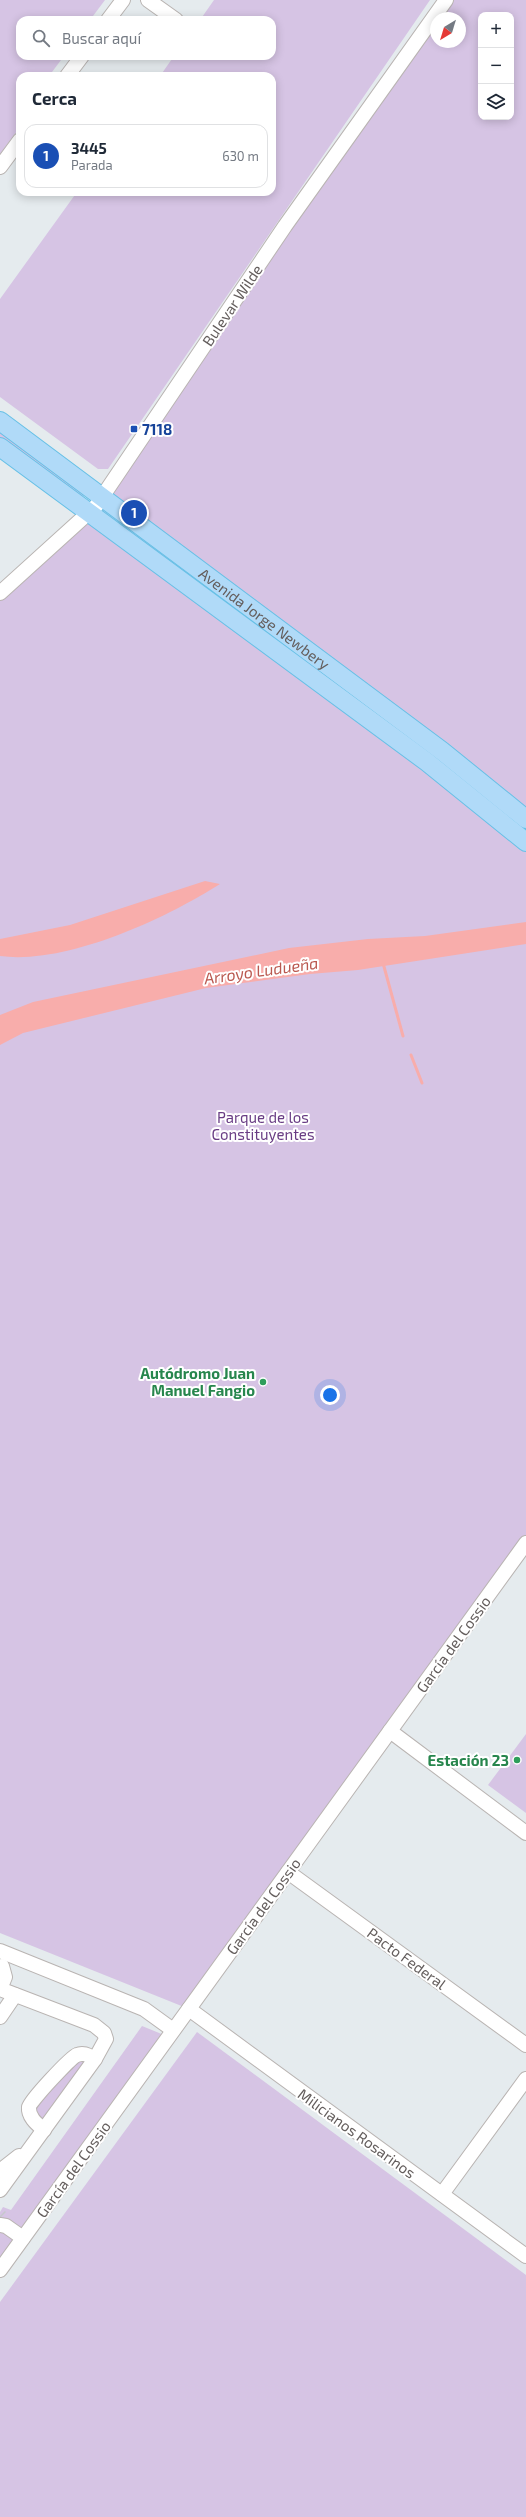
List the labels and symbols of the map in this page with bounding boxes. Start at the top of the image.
north arrow [430,12,466,48]
street label: Bulevar Wilde [198,261,266,349]
place label: 7118 [142,420,172,438]
marker: 7118 [129,424,139,434]
pin: 1 [121,498,147,528]
street label: Avenida Jorge Newbery [196,564,333,673]
water label: Arroyo Ludueña [202,953,319,989]
park label: Parque de los Constituyentes [211,1108,315,1143]
place label: Autódromo Juan Manuel Fangio [140,1364,255,1399]
marker: Autódromo Juan Manuel Fangio [258,1377,268,1387]
your location [320,1385,340,1405]
street label: García del Cossio [412,1592,494,1696]
place label: Estación 23 [428,1751,509,1769]
marker: Estación 23 [512,1755,522,1765]
street label: García del Cossio [222,1854,304,1958]
street label: Pacto Federal [364,1923,450,1993]
street label: Milicianos Rosarinos [295,2084,419,2182]
street label: García del Cossio [32,2117,114,2221]

